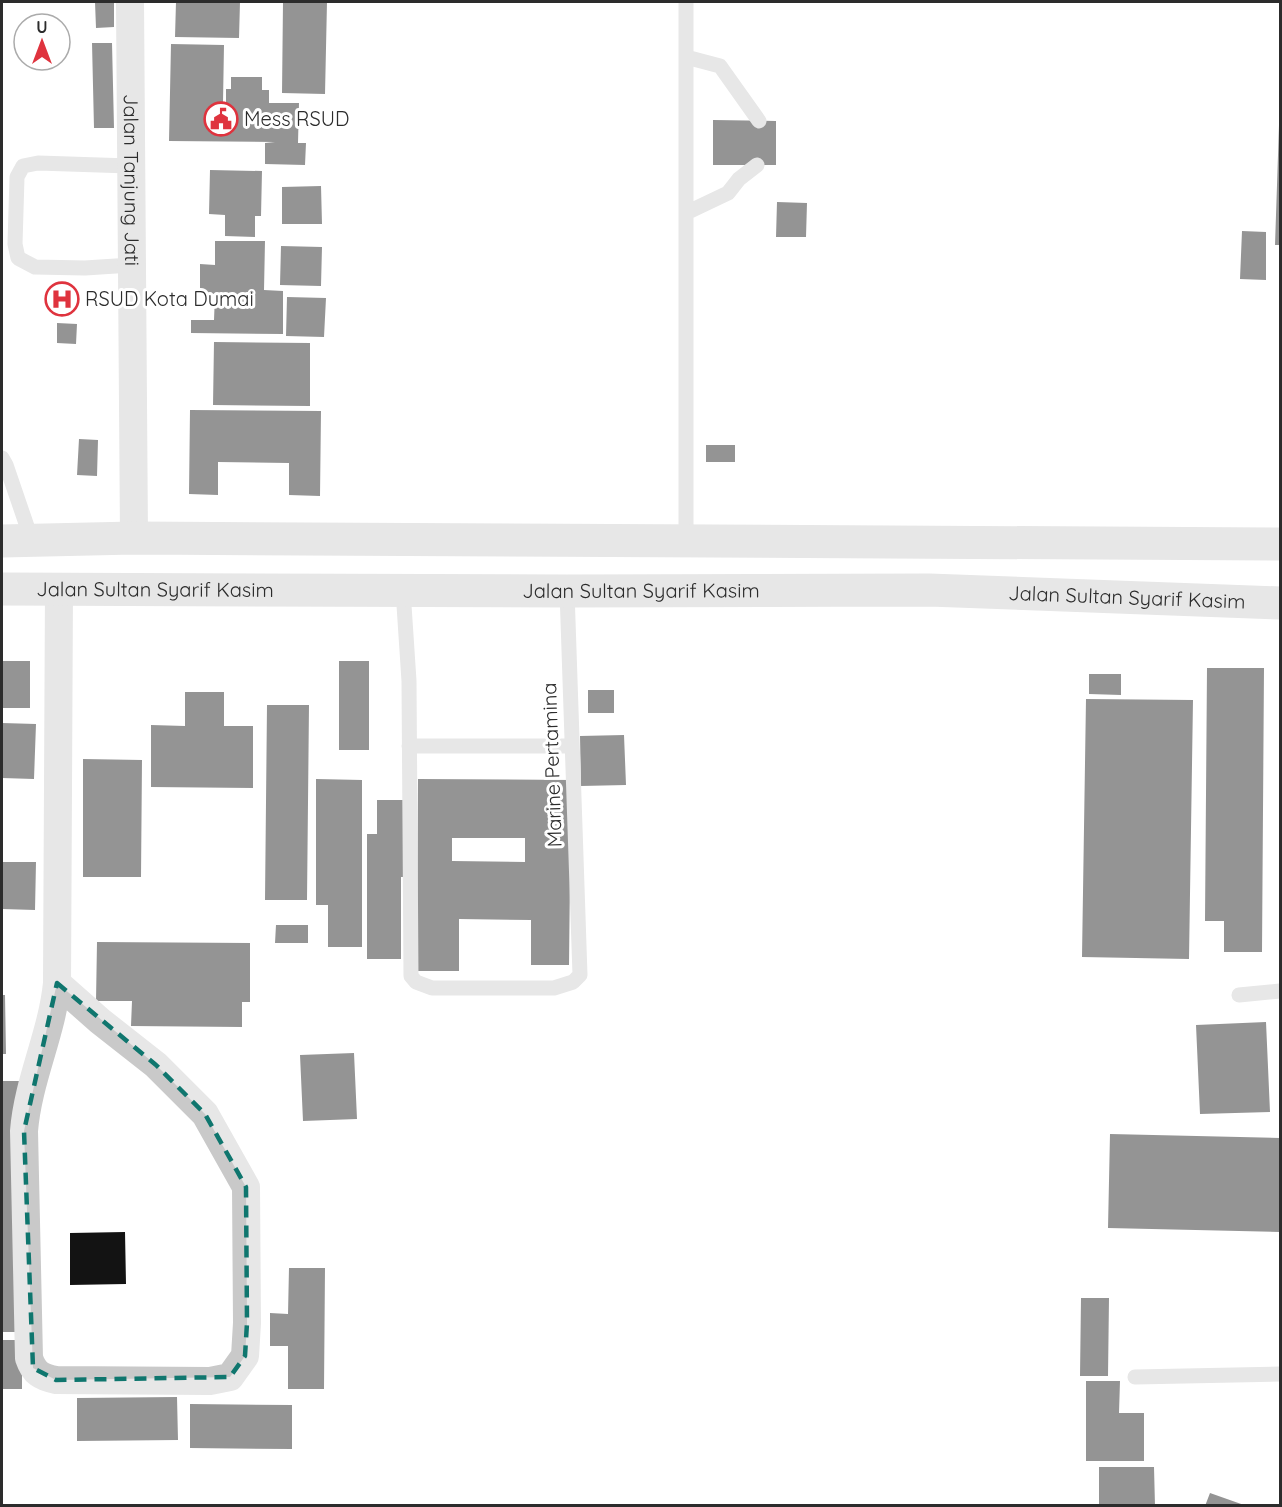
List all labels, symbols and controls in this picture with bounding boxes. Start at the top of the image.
north arrow [12,12,72,72]
text: U [36,17,48,37]
street label: Jalan Tanjung Jati [119,94,145,266]
public building icon: Mess RSUD [203,101,239,137]
place label: Mess RSUD [244,106,349,131]
hospital icon: RSUD Kota Dumai [44,281,80,317]
place label: RSUD Kota Dumai [85,286,254,311]
street label: Jalan Sultan Syarif Kasim [36,576,274,602]
street label: Jalan Sultan Syarif Kasim [522,577,760,603]
street label: Jalan Sultan Syarif Kasim [1008,580,1246,614]
street label: Marine Pertamina [536,682,567,848]

